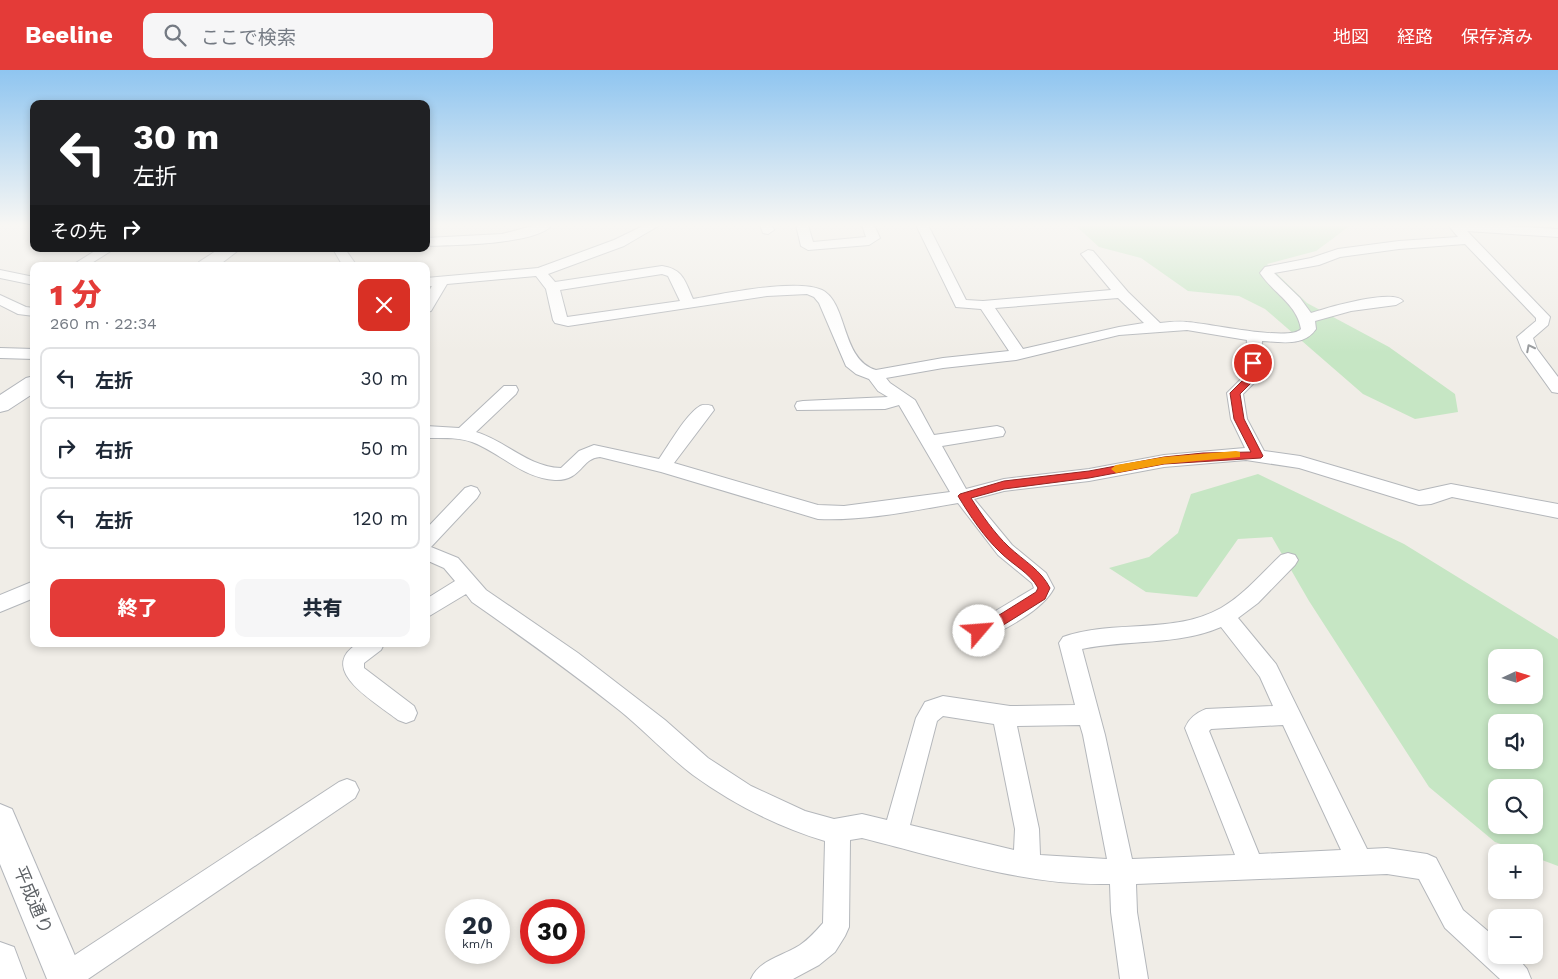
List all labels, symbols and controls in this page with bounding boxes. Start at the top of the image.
search box [143,13,493,58]
text: Beeline [25,21,113,49]
icon: search [161,21,189,49]
text: ここで検索 [201,26,296,49]
text: 地図 [1333,26,1369,47]
text: 経路 [1397,26,1433,47]
text: 保存済み [1461,26,1533,47]
text: 30 m [133,116,219,158]
icon: left [50,120,115,185]
text: 左折 [133,164,177,189]
icon: right [117,215,145,243]
text: その先 [50,220,107,243]
text: 1 分 [50,277,101,312]
button: close [358,279,410,331]
text: 260 m · 22:34 [50,314,157,333]
pin [1232,342,1274,384]
one-way arrow [1526,345,1536,354]
icon: arrive [1239,349,1267,377]
icon: left [52,364,80,392]
text: 30 m [361,367,408,390]
text: 左折 [95,369,133,392]
icon: right [52,434,80,462]
text: 50 m [361,437,408,460]
text: 右折 [95,439,133,462]
icon: left [52,504,80,532]
text: 120 m [353,507,408,530]
text: 左折 [95,509,133,532]
button: 終了 [50,579,225,637]
button: 共有 [235,579,410,637]
position arrow [952,604,1004,656]
north arrow [1488,649,1542,704]
map controls [1488,649,1543,964]
button: sound [1488,714,1543,769]
button: search [1488,779,1543,834]
button: + [1488,844,1543,899]
street label: 平成通り [10,863,57,937]
speed limit sign: 30 [520,899,585,964]
button: − [1488,909,1543,964]
text: 20 [462,911,493,940]
text: km/h [462,937,493,951]

